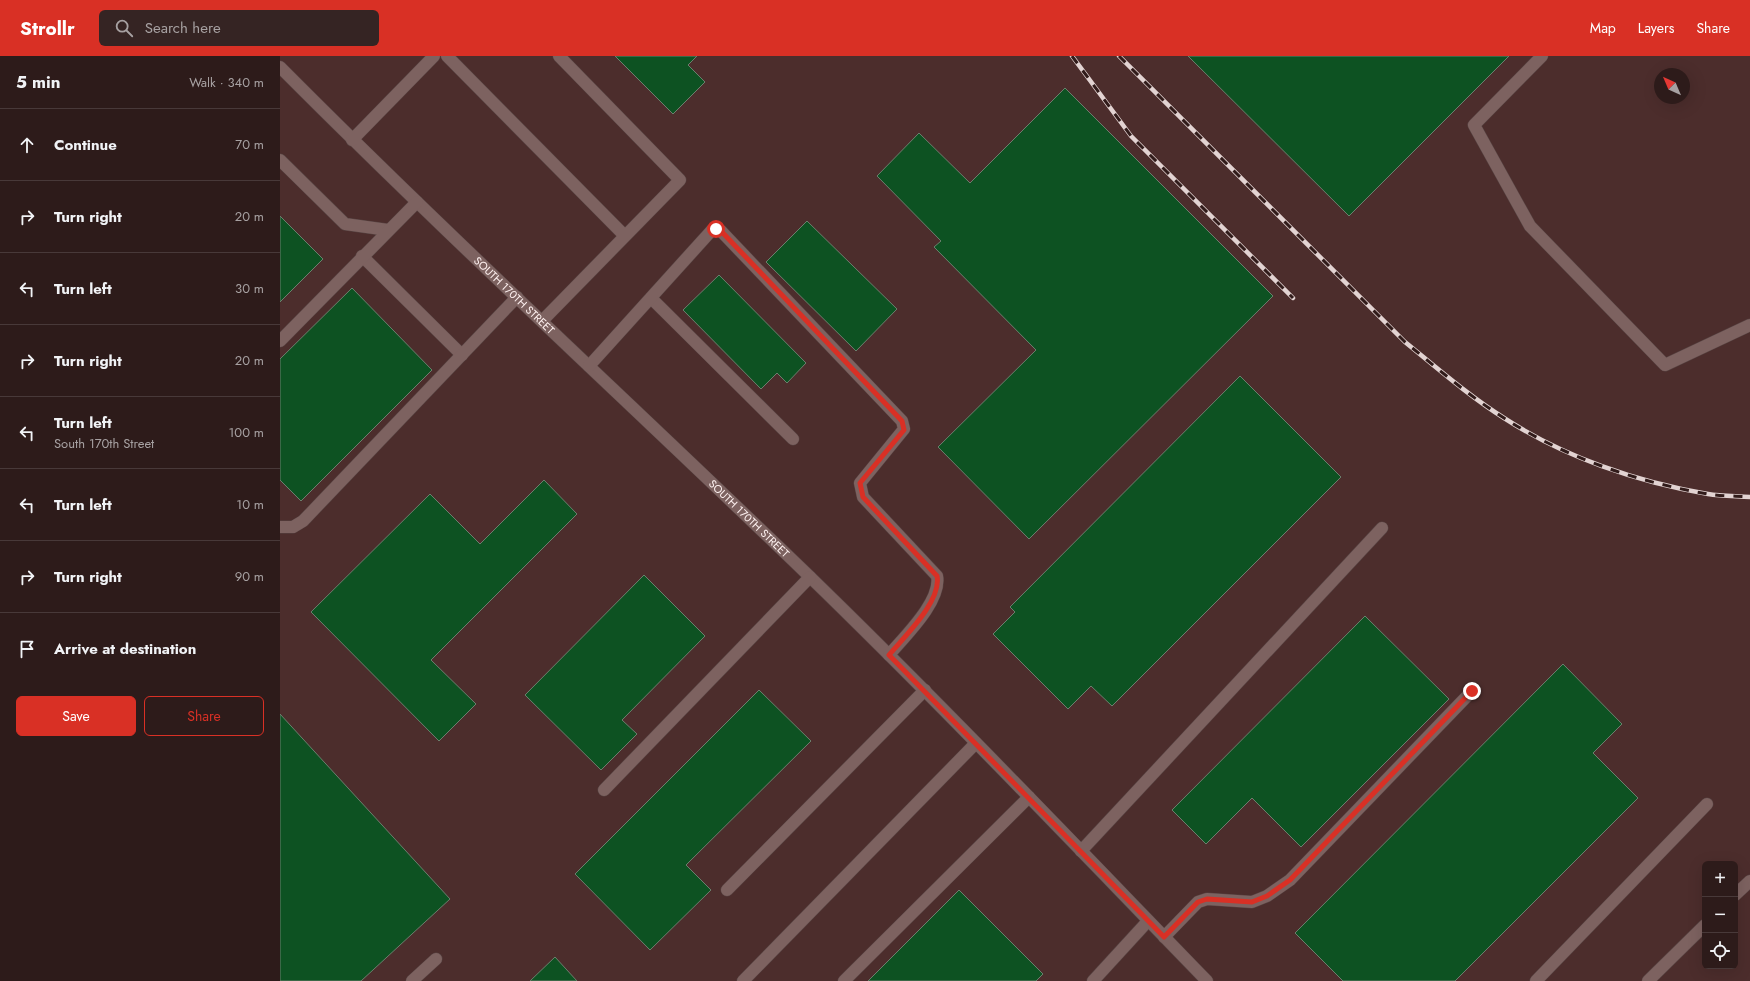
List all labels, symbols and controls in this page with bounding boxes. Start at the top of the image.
search box [99,10,379,46]
text: Strollr [20,15,75,42]
icon: search [113,17,135,39]
text: Search here [145,17,221,39]
text: Map [1590,18,1616,38]
text: Layers [1638,18,1674,38]
text: Share [1696,18,1730,38]
north arrow [1654,68,1690,104]
text: 5 min [16,70,60,94]
text: Walk · 340 m [189,73,264,92]
icon: ahead [16,134,38,156]
text: Continue [54,134,117,156]
text: 70 m [235,135,264,154]
icon: right [16,206,38,228]
text: Turn right [54,206,122,228]
text: 20 m [235,207,264,226]
route start [707,220,725,238]
street label: SOUTH 170TH STREET [470,253,558,338]
icon: left [16,278,38,300]
text: Turn left [54,278,112,300]
text: 30 m [235,279,264,298]
icon: right [16,350,38,372]
text: Turn right [54,350,122,372]
text: 20 m [235,351,264,370]
text: Turn left [54,412,112,434]
icon: left [16,422,38,444]
text: 100 m [229,423,264,442]
text: South 170th Street [54,434,154,453]
street label: SOUTH 170TH STREET [705,476,793,561]
icon: left [16,494,38,516]
text: Turn left [54,494,112,516]
text: 10 m [236,495,264,514]
icon: right [16,566,38,588]
text: Turn right [54,566,122,588]
text: 90 m [235,567,264,586]
icon: arrive [16,638,38,660]
text: Arrive at destination [54,638,196,660]
route end [1463,682,1481,700]
button: Save [16,696,136,736]
button: Share [144,696,264,736]
map controls [1702,861,1738,969]
button: + [1702,861,1738,897]
button: − [1702,897,1738,933]
button: locate [1702,933,1738,969]

